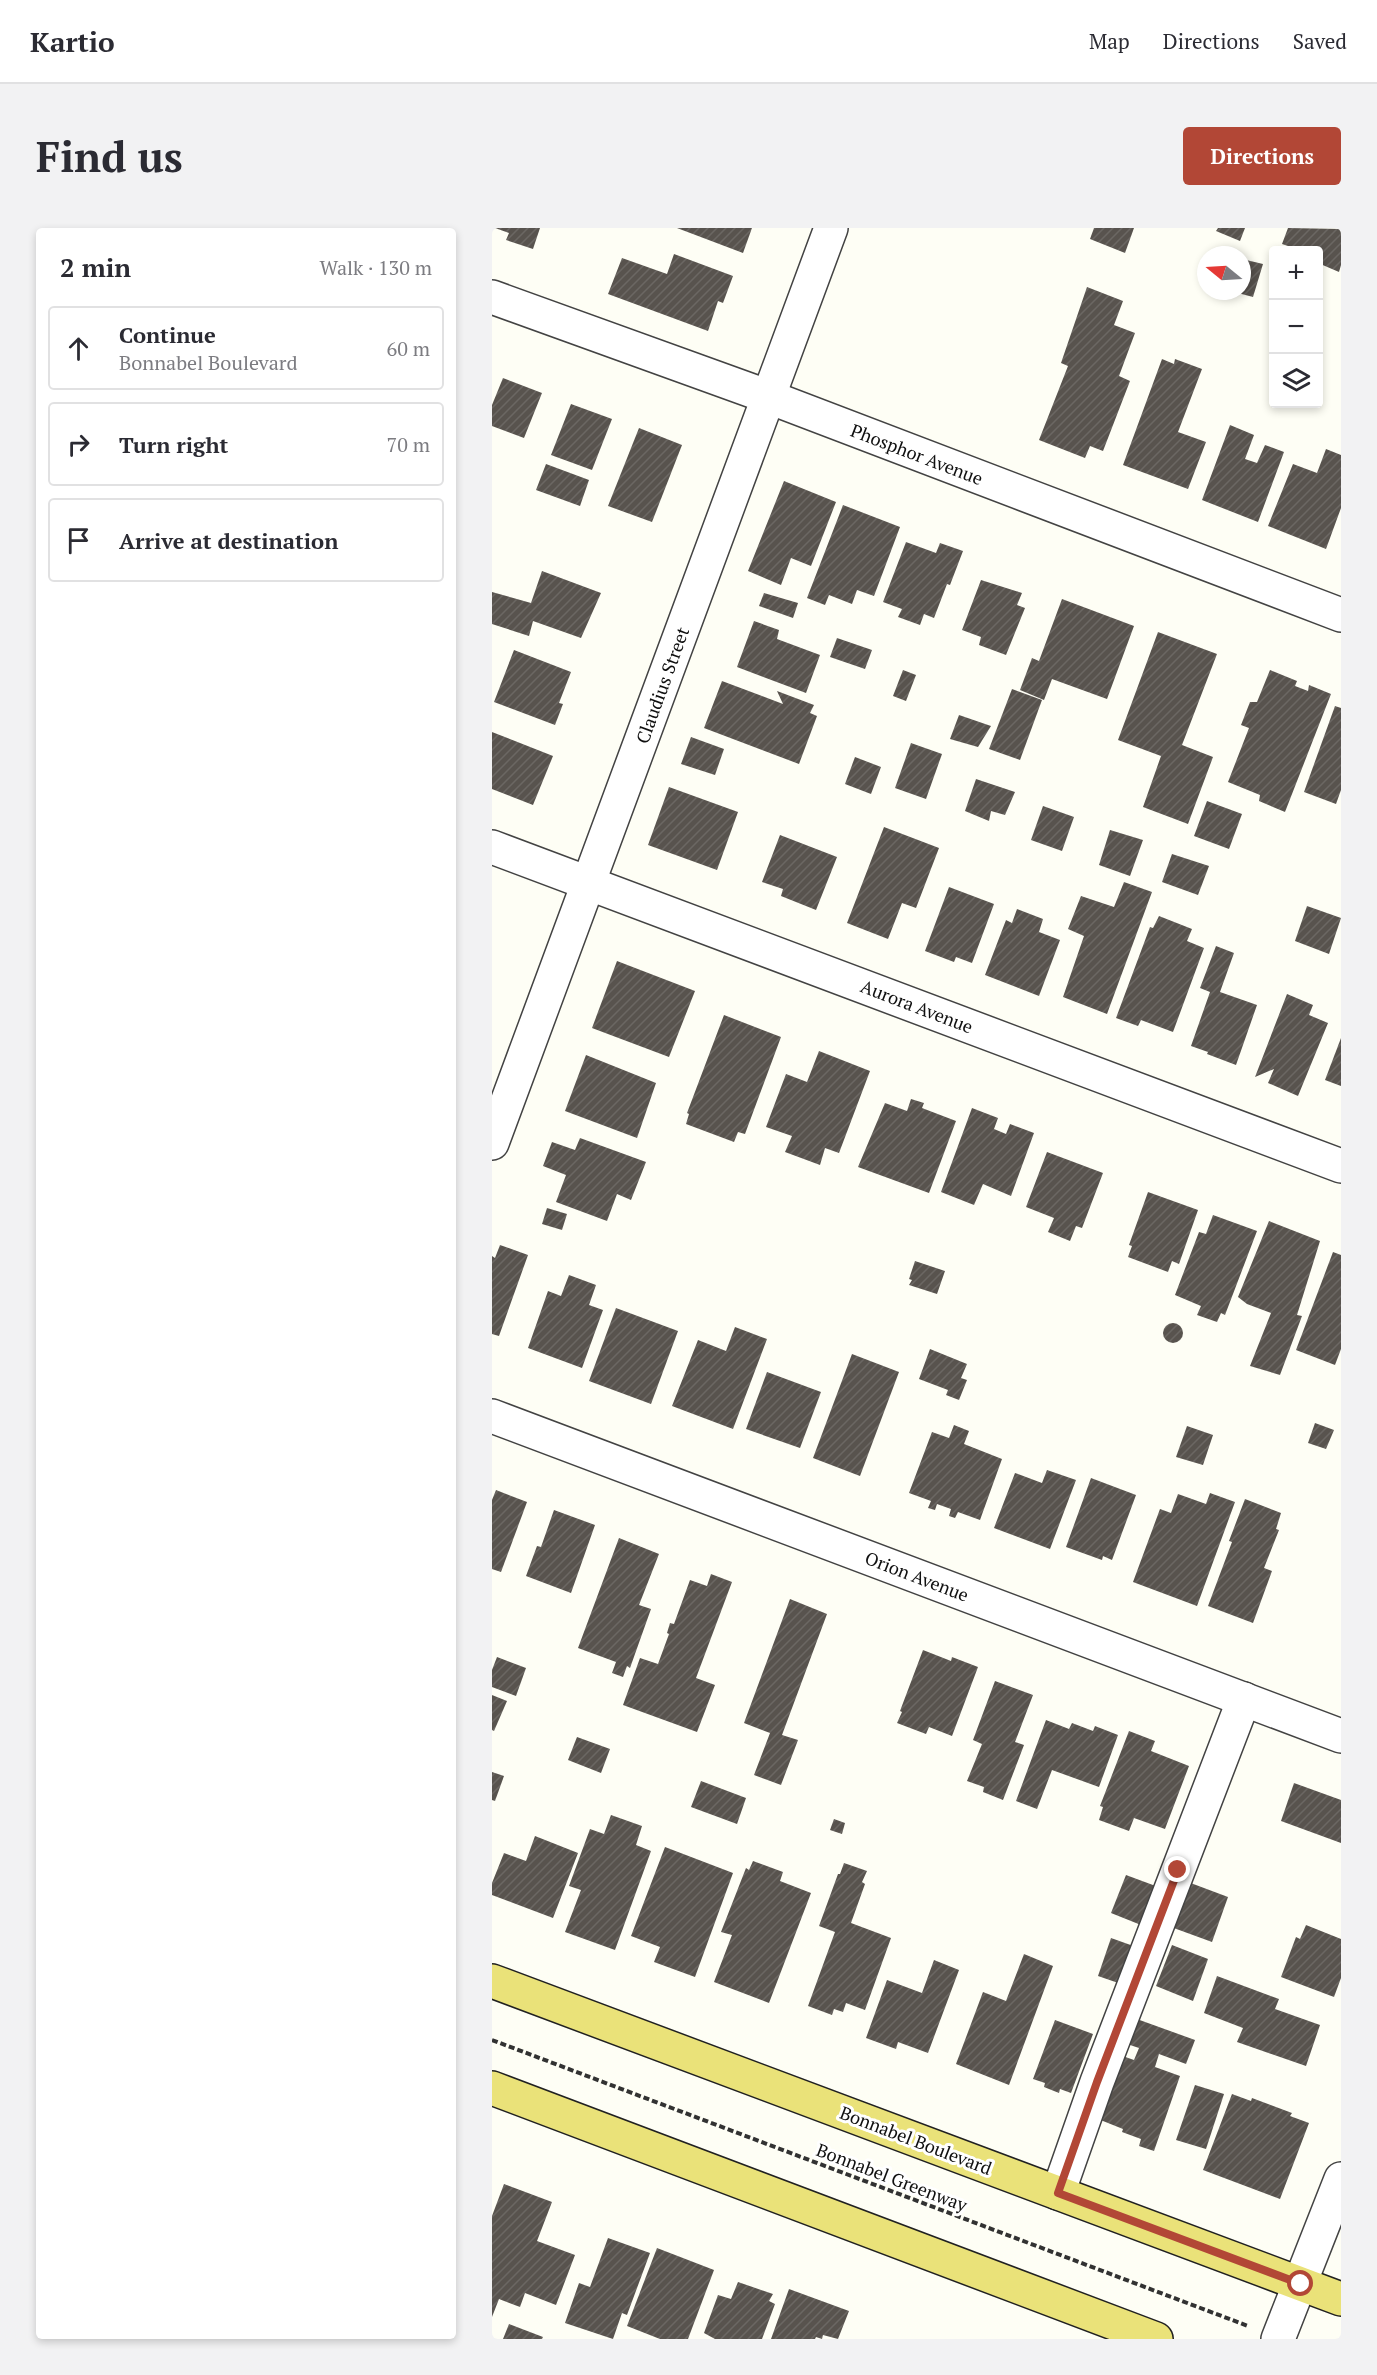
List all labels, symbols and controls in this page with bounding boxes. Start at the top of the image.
text: Kartio [30,23,115,60]
text: Map [1089,27,1130,55]
text: Directions [1163,27,1260,55]
text: Saved [1293,27,1347,55]
button: Directions [1183,127,1341,185]
text: Find us [36,128,183,184]
north arrow [1197,246,1251,300]
map controls [1269,246,1323,408]
button: + [1269,246,1323,300]
text: 2 min [60,250,131,284]
text: Walk · 130 m [320,254,432,281]
button: − [1269,300,1323,354]
text: Continue [119,320,216,349]
icon: ahead [62,332,95,365]
text: 60 m [387,335,430,362]
text: Bonnabel Boulevard [119,349,298,376]
button: layers [1269,354,1323,408]
street label: Phosphor Avenue [848,418,986,490]
icon: right [62,428,95,461]
text: Turn right [119,430,228,459]
text: 70 m [387,431,430,458]
icon: arrive [62,524,95,557]
text: Arrive at destination [119,526,338,555]
street label: Claudius Street [630,623,694,747]
street label: Aurora Avenue [857,974,977,1038]
street label: Orion Avenue [862,1545,972,1607]
route end [1164,1856,1190,1882]
street label: Bonnabel Boulevard [837,2100,995,2180]
street label: Bonnabel Greenway [813,2137,972,2217]
route start [1287,2270,1313,2296]

